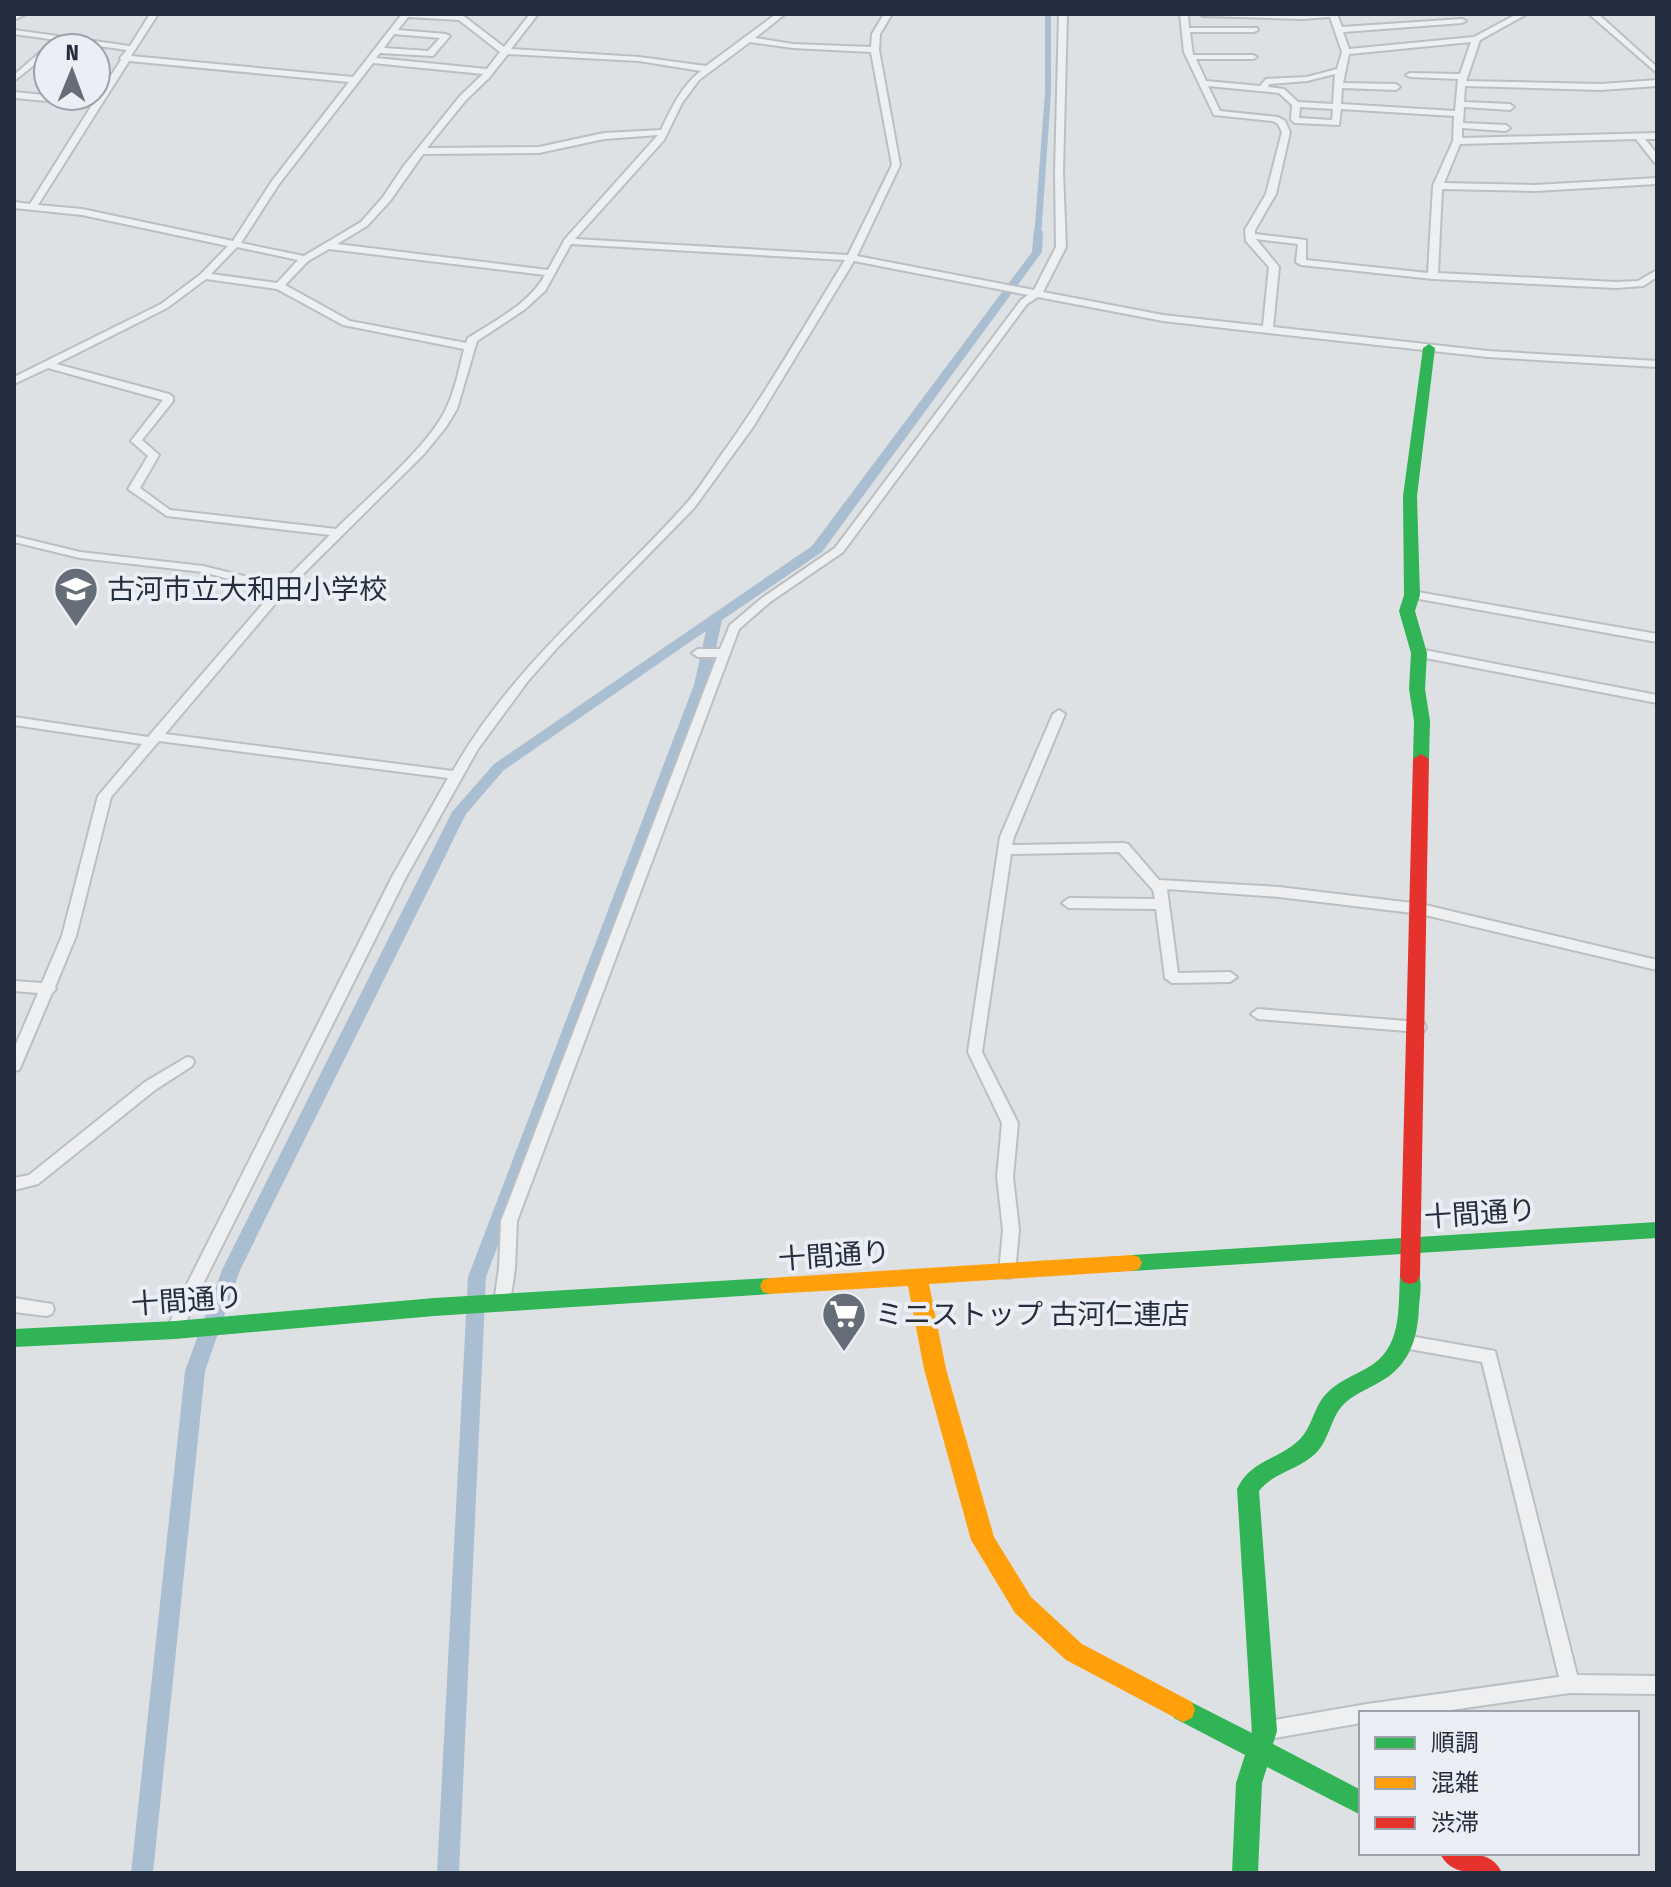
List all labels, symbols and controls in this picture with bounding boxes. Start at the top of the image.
north arrow [32,32,112,112]
text: N [66,39,79,66]
school or university icon: 古河市立大和田小学校 [52,565,100,628]
place label: 古河市立大和田小学校 [107,573,387,606]
street label: 十間通り [1423,1193,1537,1234]
street label: 十間通り [777,1235,891,1276]
street label: 十間通り [130,1280,244,1321]
supermarket icon: ミニストップ 古河仁連店 [820,1290,868,1353]
place label: ミニストップ 古河仁連店 [875,1298,1190,1331]
legend [1359,1711,1639,1855]
text: 順調 [1431,1729,1479,1757]
text: 混雑 [1431,1769,1479,1797]
text: 渋滞 [1431,1809,1479,1837]

